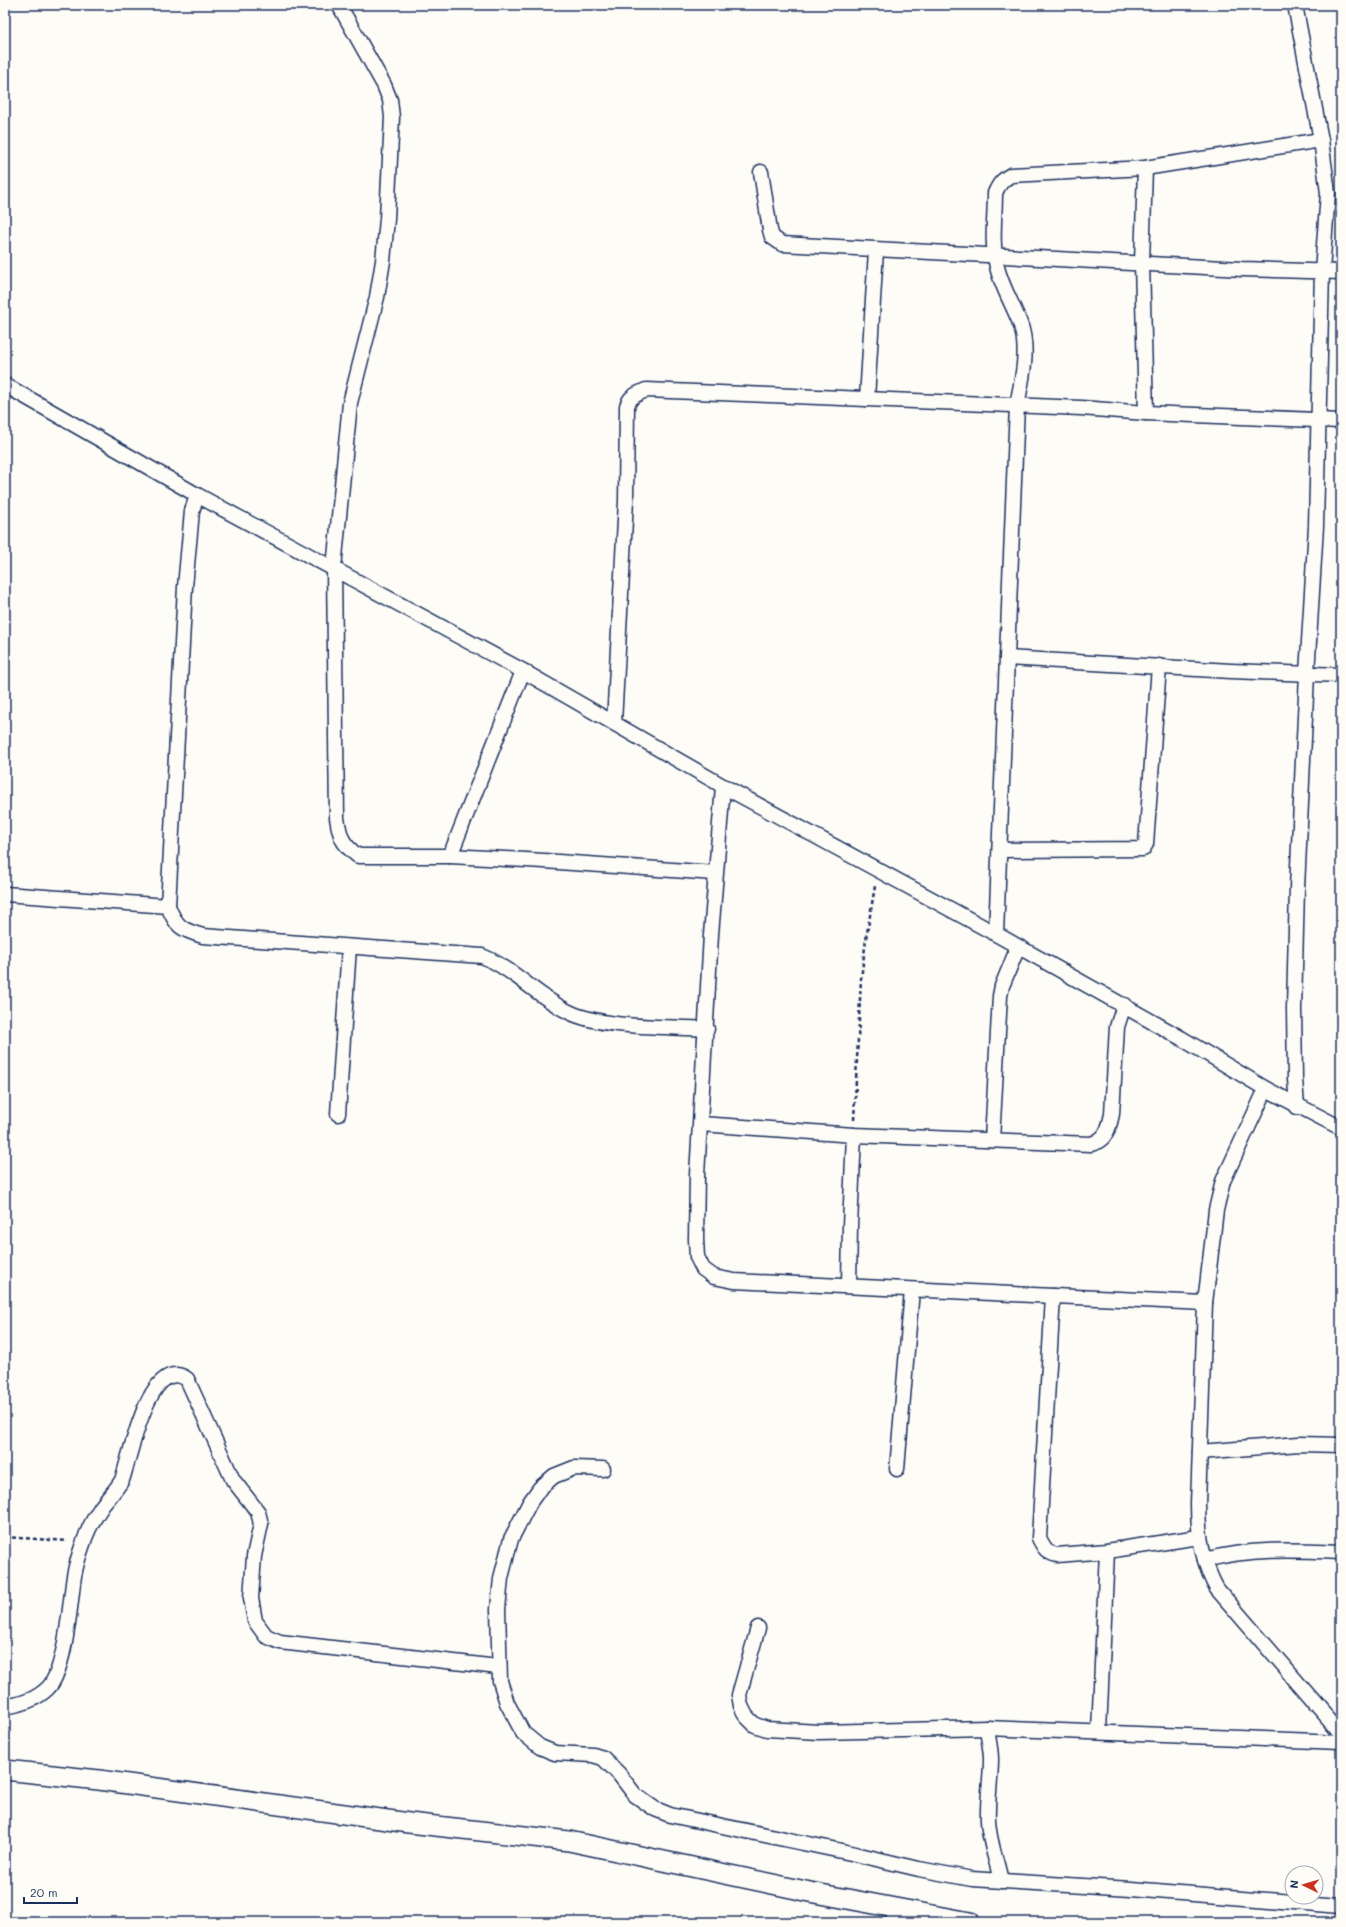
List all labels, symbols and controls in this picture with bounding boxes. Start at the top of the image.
north arrow [1284,1865,1324,1905]
scale bar [24,1879,77,1905]
text: N [1286,1879,1301,1889]
text: 20 m [30,1884,58,1900]

